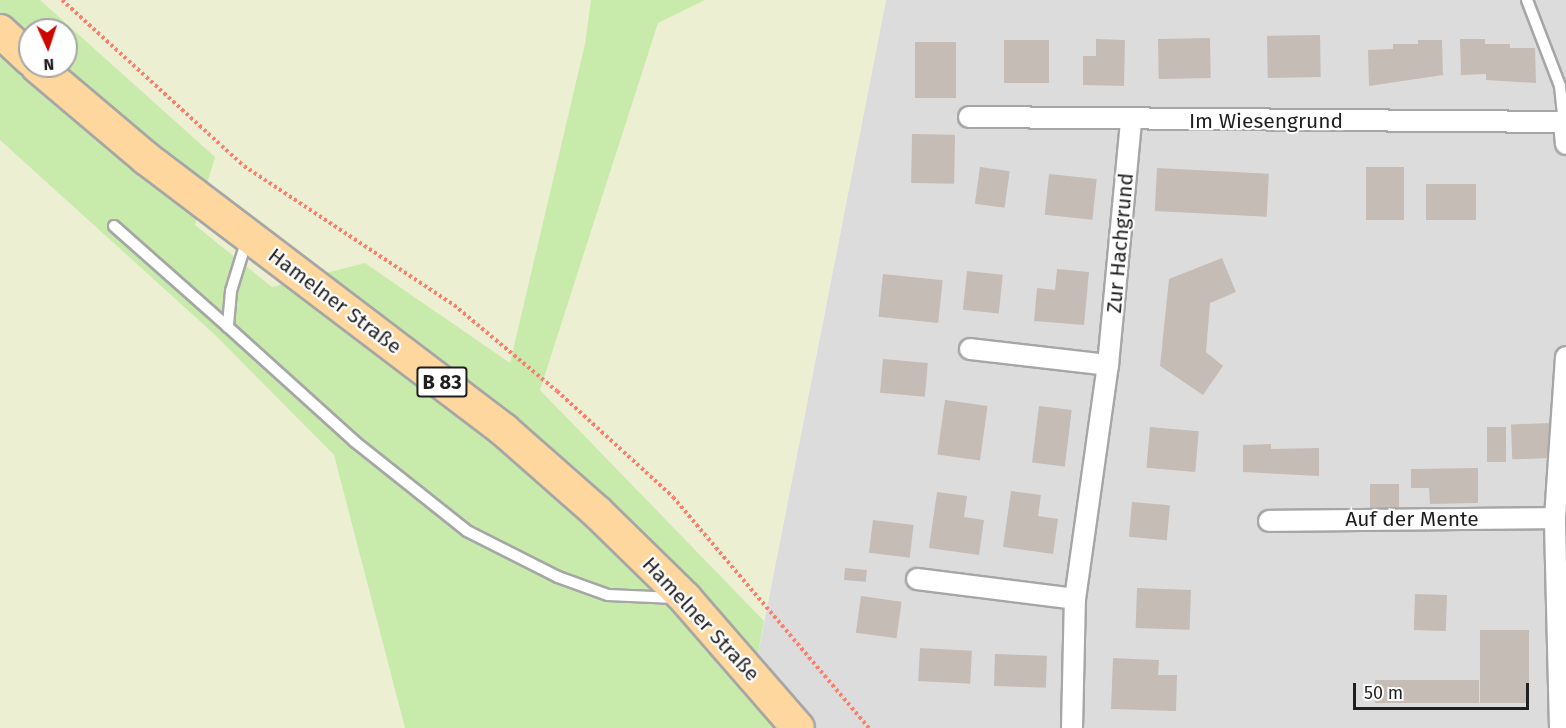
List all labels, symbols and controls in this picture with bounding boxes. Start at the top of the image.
north arrow [18,18,78,78]
text: N [43,55,55,74]
street label: Im Wiesengrund [1189,108,1343,134]
street label: Zur Hachgrund [1101,172,1139,314]
street label: Hamelner Straße [263,243,407,359]
road number: B 83 [415,365,469,399]
street label: Auf der Mente [1345,506,1479,532]
street label: Hamelner Straße [637,552,765,686]
scale bar [1356,671,1532,709]
text: 50 m [1364,682,1403,704]

